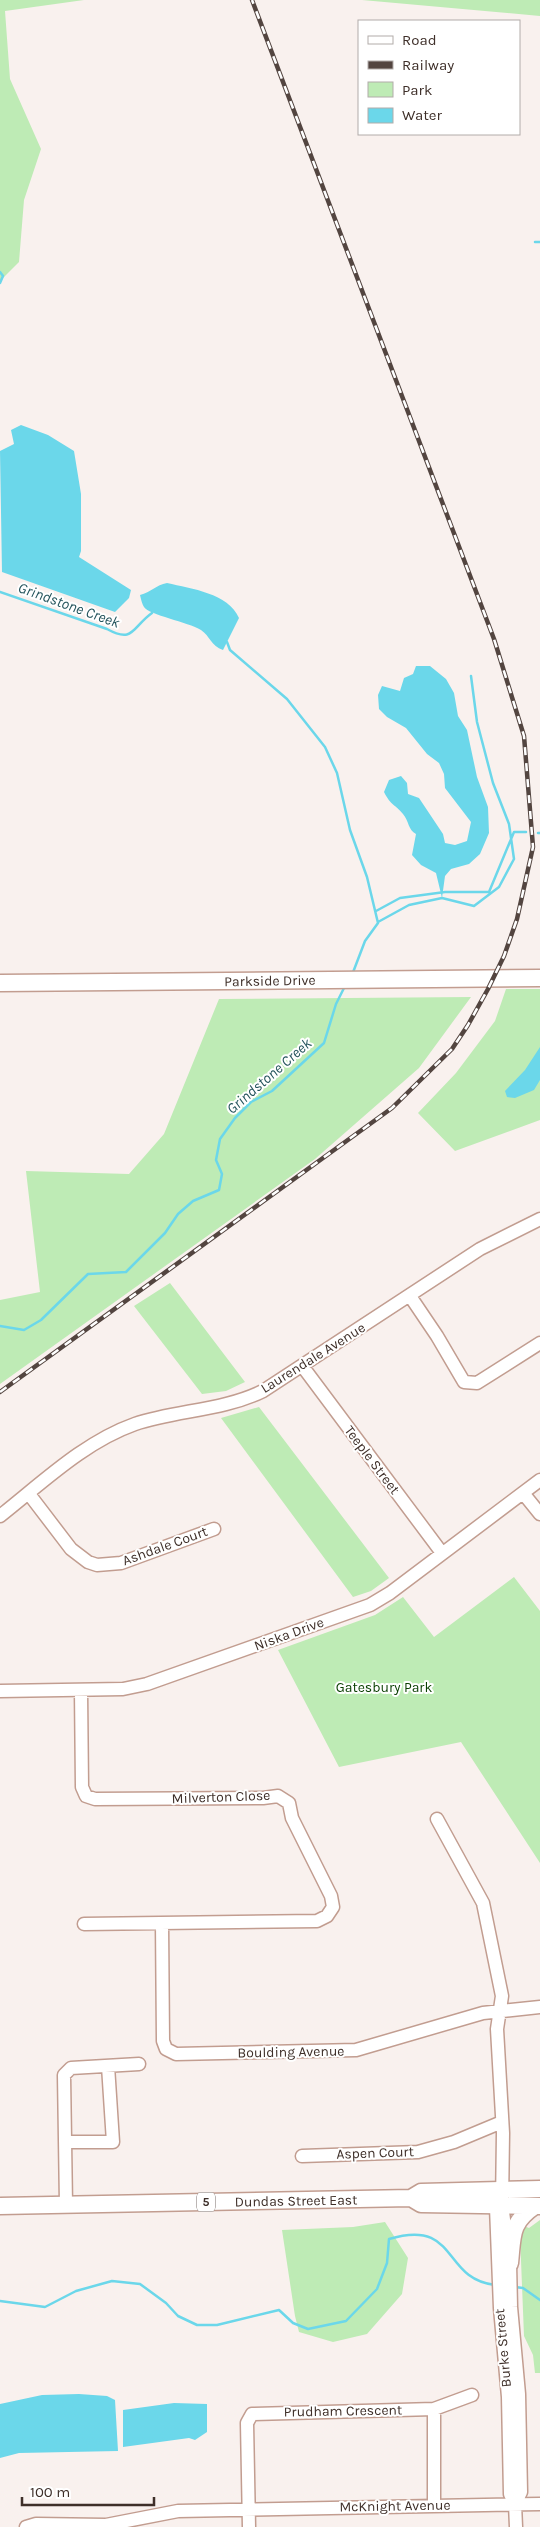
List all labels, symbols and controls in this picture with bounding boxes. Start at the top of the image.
legend [358,20,520,135]
text: Road [402,31,437,49]
text: Railway [402,56,454,74]
text: Park [402,81,432,99]
text: Water [402,106,443,124]
water label: Grindstone Creek [16,578,123,632]
street label: Parkside Drive [224,972,316,990]
water label: Grindstone Creek [223,1034,315,1118]
street label: Laurendale Avenue [258,1319,368,1397]
street label: Teeple Street [341,1422,403,1498]
street label: Ashdale Court [120,1523,210,1569]
street label: Niska Drive [252,1614,326,1654]
park label: Gatesbury Park [336,1679,432,1696]
street label: Milverton Close [171,1787,271,1807]
street label: Boulding Avenue [237,2043,345,2061]
street label: Aspen Court [336,2143,414,2163]
street label: Dundas Street East [234,2191,358,2211]
road number: 5 [197,2192,215,2212]
street label: Burke Street [491,2308,515,2388]
street label: Prudham Crescent [284,2401,402,2421]
scale bar [22,2474,155,2506]
text: 100 m [30,2483,70,2501]
street label: McKnight Avenue [339,2497,451,2515]

